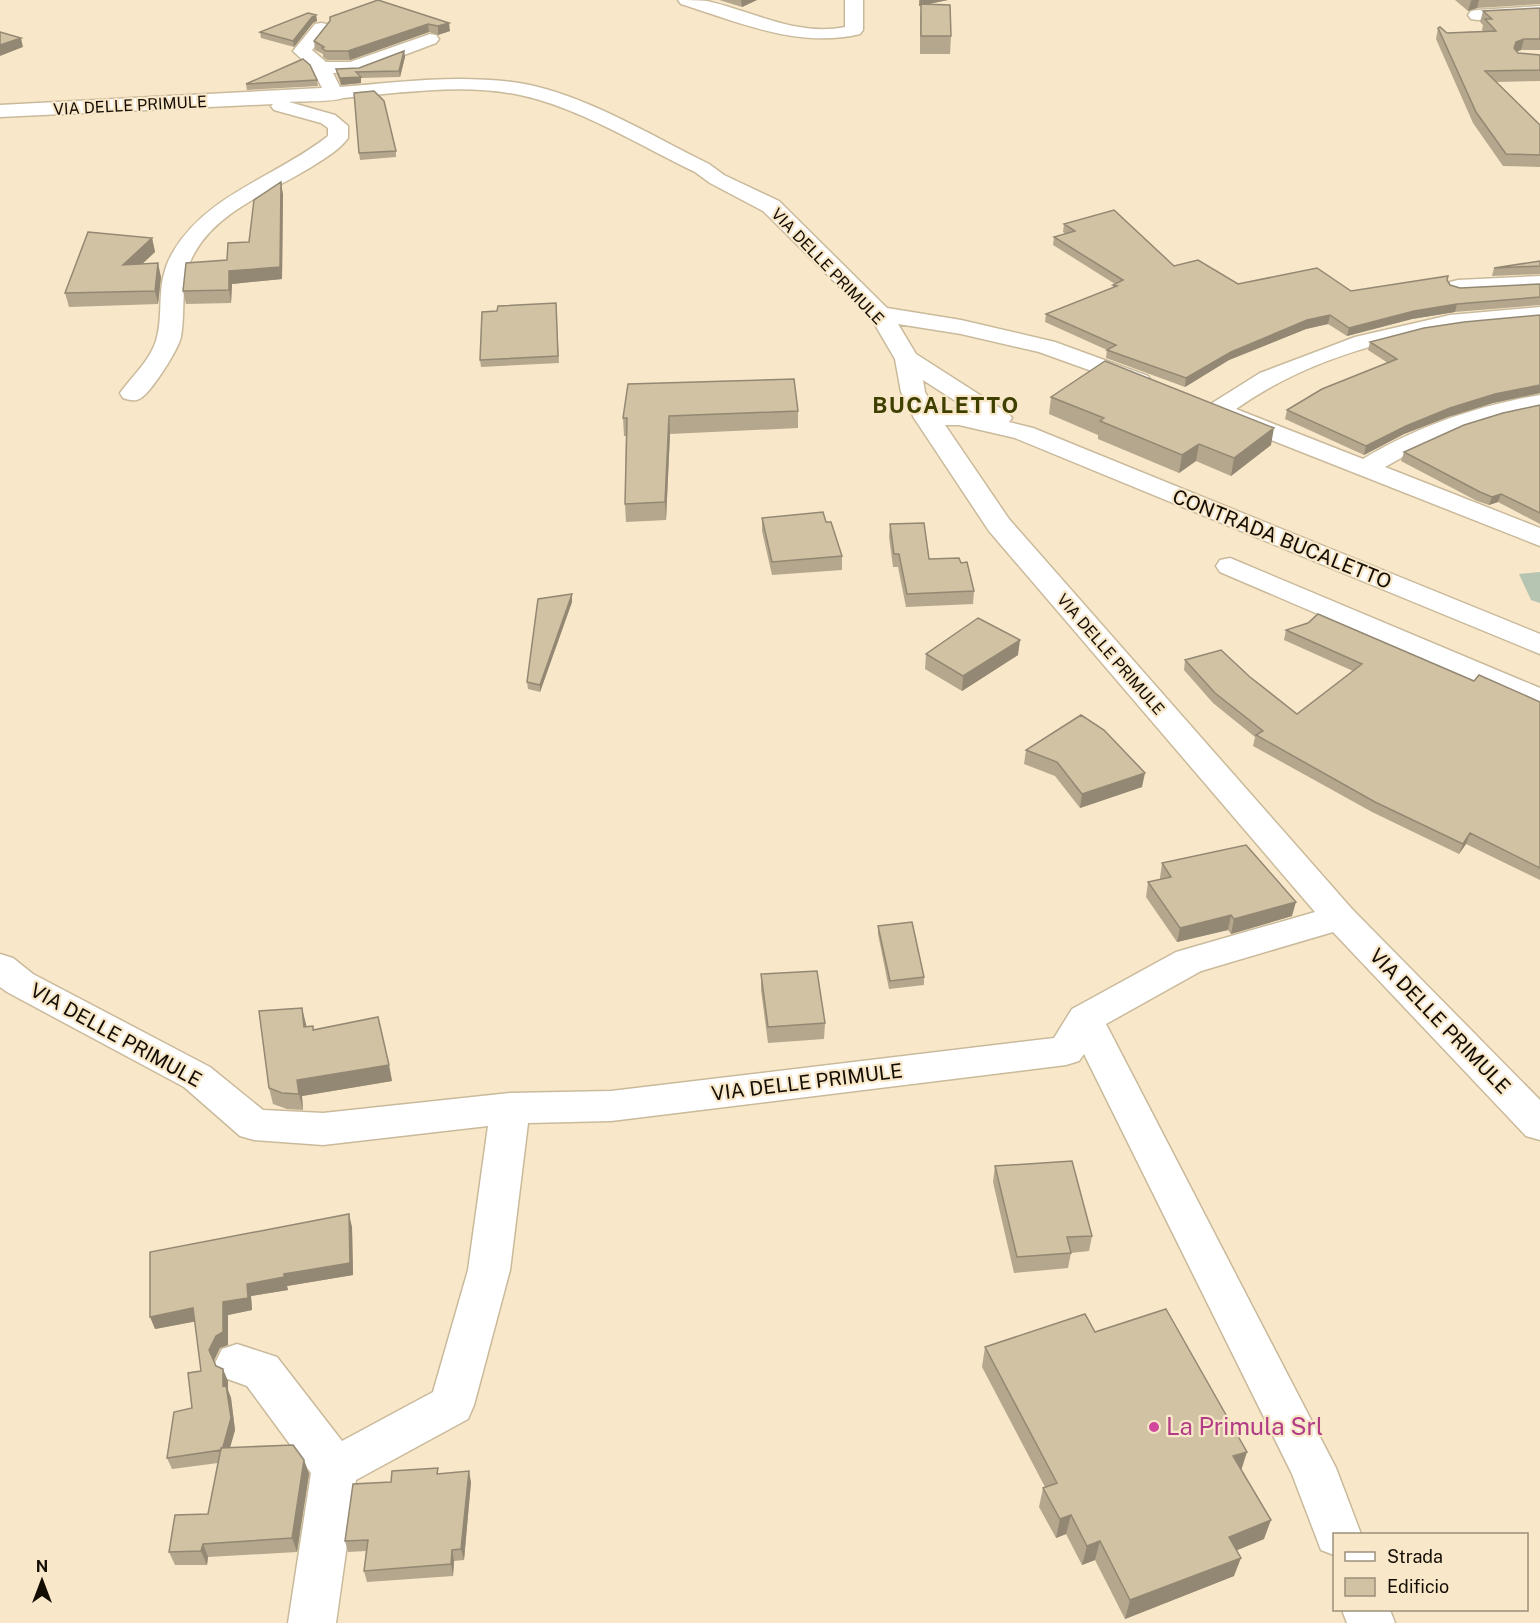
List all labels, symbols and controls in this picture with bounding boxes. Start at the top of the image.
street label: VIA DELLE PRIMULE [53,92,207,119]
street label: VIA DELLE PRIMULE [767,204,888,328]
district label: BUCALETTO [872,392,1020,418]
street label: CONTRADA BUCALETTO [1169,484,1395,594]
street label: VIA DELLE PRIMULE [1053,590,1168,719]
street label: VIA DELLE PRIMULE [1365,943,1515,1099]
street label: VIA DELLE PRIMULE [26,978,206,1092]
street label: VIA DELLE PRIMULE [710,1058,904,1106]
place label: La Primula Srl [1166,1412,1323,1440]
marker: La Primula Srl [1147,1420,1161,1434]
legend [1333,1533,1528,1611]
text: Strada [1387,1546,1443,1567]
north arrow [12,1551,72,1611]
text: N [36,1557,48,1576]
text: Edificio [1387,1576,1449,1597]

